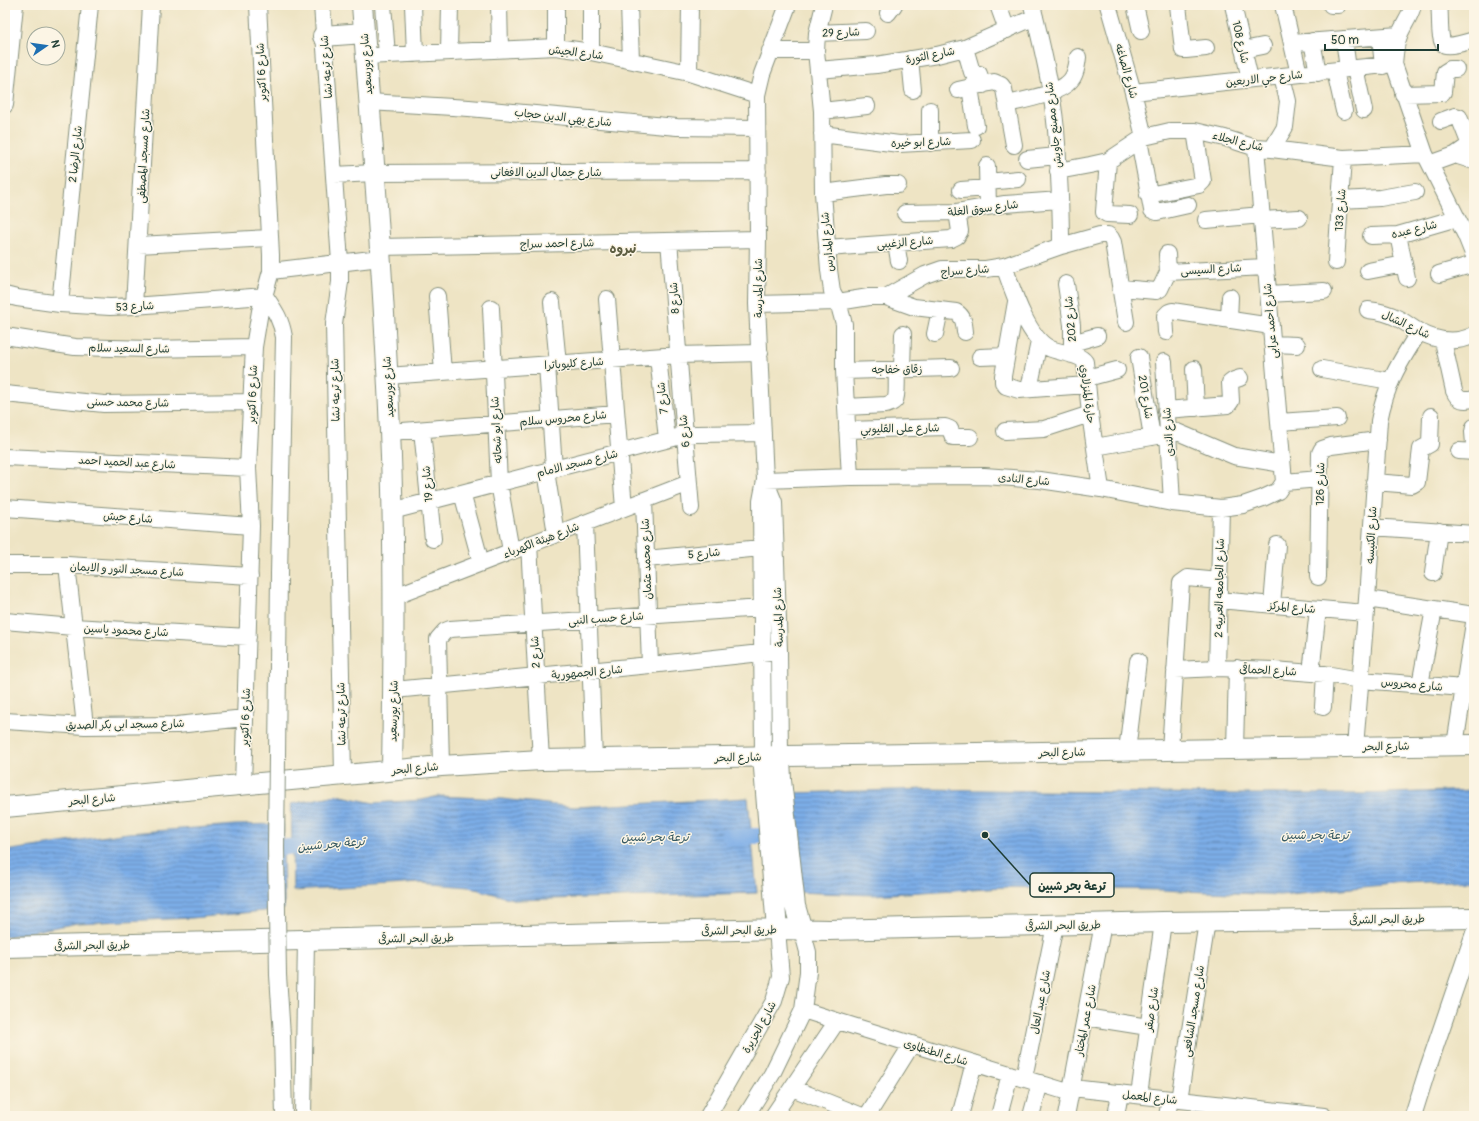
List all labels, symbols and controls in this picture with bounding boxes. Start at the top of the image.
street label: شارع 108 [1227,19,1252,65]
street label: شارع 29 [822,25,860,42]
north arrow [26,26,66,66]
scale bar [1325,26,1438,52]
street label: شارع بورسعيد [358,33,377,95]
text: 50 m [1331,33,1359,48]
street label: شارع ترعه نشا [318,35,337,99]
text: N [48,39,63,49]
street label: شارع 6 اكتوبر [253,42,272,102]
street label: شارع الصاغه [1111,42,1141,101]
street label: شارع الجيش [548,43,604,64]
street label: شارع الثورة [904,44,956,69]
street label: شارع حي الاربعين [1225,68,1304,93]
street label: شارع مصنع جاويش [1042,81,1066,169]
street label: شارع بهي الدين حجاب [513,106,612,133]
street label: شارع مسجد المصطفى [135,108,154,204]
street label: شارع الرضا 2 [66,125,87,183]
street label: شارع الجلاء [1211,129,1265,156]
street label: شارع ابو خيره [891,135,952,152]
street label: شارع جمال الدين الافغانى [490,166,602,181]
street label: شارع 133 [1333,188,1350,232]
street label: شارع سوق الغلة [947,198,1019,221]
street label: شارع المدارس [818,211,839,272]
street label: شارع عبده [1390,218,1439,243]
street label: شارع الزغيبى [876,234,934,253]
street label: شارع احمد سراج [520,236,594,253]
district label: نبروه [610,241,637,257]
street label: شارع المدرسة [752,258,767,318]
street label: شارع السيسى [1180,261,1242,280]
street label: شارع سراج [940,262,990,281]
street label: شارع 8 [667,282,684,314]
street label: شارع احمد عرابى [1261,283,1282,359]
street label: شارع 202 [1062,295,1081,342]
street label: شارع 53 [116,299,155,316]
street label: شارع الشال [1379,308,1432,343]
street label: شارع السعيد سلام [88,341,170,358]
street label: شارع كليوباترا [544,355,604,374]
street label: شارع بورسعيد [380,356,399,418]
street label: شارع ترعه نشا [328,358,345,422]
street label: زقاق خفاجه [872,363,923,376]
street label: حارة المنزلاوي [1075,364,1098,425]
street label: شارع 6 اكتوبر [245,365,262,424]
street label: شارع 201 [1134,374,1155,420]
street label: شارع 7 [654,381,673,415]
street label: شارع محمد حسنى [87,395,169,412]
street label: شارع ابو شحاته [488,396,507,464]
street label: شارع الندى [1160,407,1179,457]
street label: شارع محروس سلام [519,408,607,431]
street label: شارع 6 [677,414,694,448]
street label: شارع على القليوبي [860,421,940,440]
street label: شارع مسجد الامام [535,447,620,482]
street label: شارع عبد الحميد احمد [78,453,176,474]
street label: شارع 126 [1314,462,1329,506]
street label: شارع 19 [419,465,438,503]
street label: شارع النادى [997,471,1050,490]
street label: شارع الكنيسه [1364,506,1381,564]
street label: شارع حبش [103,509,153,528]
street label: شارع محمد عثمان [639,518,656,600]
street label: شارع هيئة الكهرباء [501,520,582,563]
street label: شارع الجامعه العربيه 2 [1212,538,1229,638]
street label: شارع 5 [687,546,721,563]
street label: شارع مسجد النور و الايمان [70,560,184,581]
street label: شارع المدرسة [771,587,788,647]
street label: شارع المركز [1267,599,1316,618]
street label: شارع حسب النبى [568,609,644,630]
street label: شارع محمود ياسين [83,622,169,641]
street label: شارع 2 [528,635,545,668]
street label: شارع الحماقى [1239,662,1297,680]
street label: شارع الجمهورية [551,663,623,684]
street label: شارع محروس [1380,675,1443,696]
street label: شارع بورسعيد [386,680,403,742]
street label: شارع ترعه نشا [334,682,351,746]
street label: شارع 6 اكتوبر [238,688,255,747]
street label: شارع مسجد ابى بكر الصديق [66,717,185,734]
street label: شارع البحر [1362,740,1410,755]
street label: شارع البحر [1038,746,1086,761]
street label: شارع البحر [714,751,762,766]
street label: شارع البحر [390,760,439,779]
street label: شارع البحر [67,791,116,810]
water label: ترعة بحر شبين [1281,828,1351,843]
water label: ترعة بحر شبين [621,830,691,845]
water label: ترعة بحر شبين [297,834,368,855]
callout: ترعة بحر شبين [1030,873,1114,897]
text: ترعة بحر شبين [1038,879,1107,894]
street label: طريق البحر الشرقى [1349,911,1425,928]
street label: طريق البحر الشرقى [1025,917,1101,934]
street label: طريق البحر الشرقى [701,922,777,939]
street label: طريق البحر الشرقى [378,930,454,947]
street label: طريق البحر الشرقى [54,937,130,954]
street label: شارع مسجد الشافعى [1180,964,1209,1058]
street label: شارع عبد العال [1028,969,1055,1036]
street label: شارع عمر المختار [1072,983,1101,1058]
street label: شارع صقر [1142,986,1163,1034]
street label: شارع الجزيرة [740,999,781,1056]
street label: شارع الطنطاوى [902,1037,970,1070]
street label: شارع المعمل [1122,1088,1178,1109]

